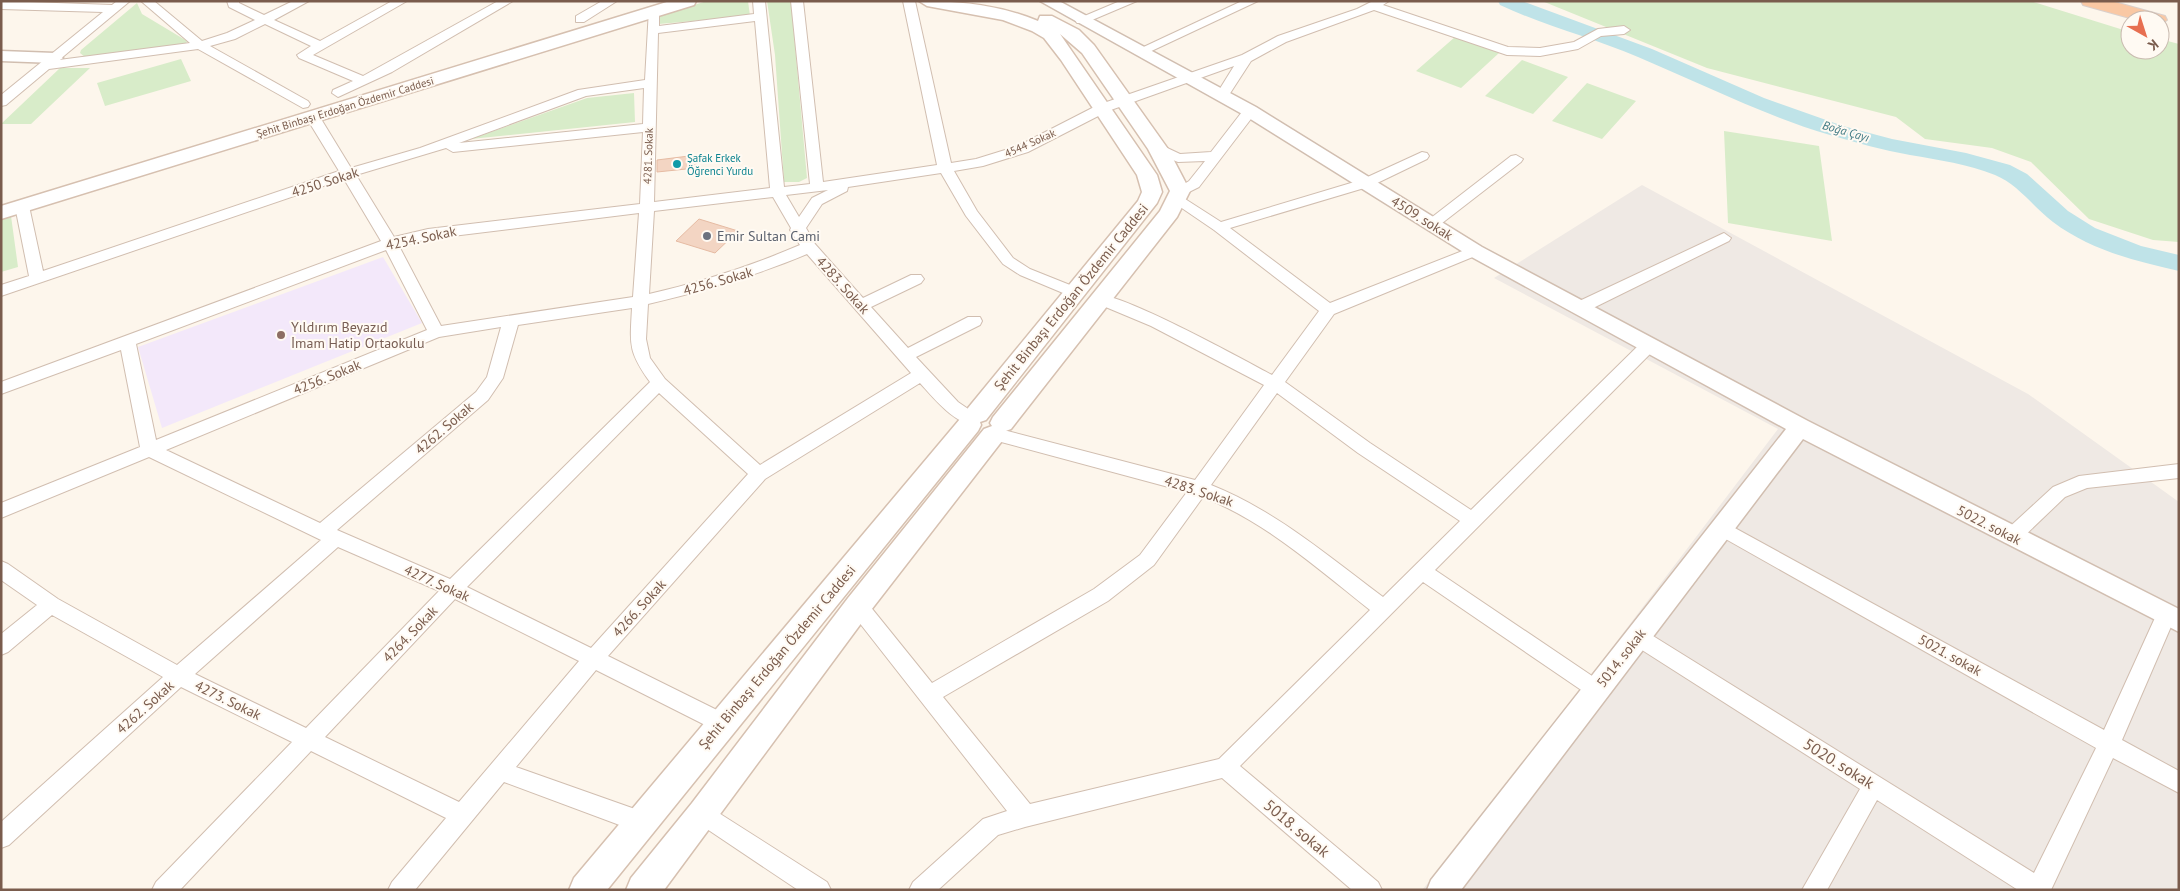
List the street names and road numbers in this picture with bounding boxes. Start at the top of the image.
street label: Şehit Binbaşı Erdoğan Özdemir Caddesi [255,73,436,141]
street label: 4544 Sokak [1002,125,1058,161]
street label: 4281. Sokak [640,127,656,184]
street label: 4250 Sokak [289,163,361,201]
street label: 4509. sokak [1388,192,1457,244]
street label: Şehit Binbaşı Erdoğan Özdemir Caddesi [990,200,1152,394]
street label: 4254. Sokak [384,222,458,254]
street label: 4283. Sokak [812,252,874,318]
street label: 4256. Sokak [681,262,755,300]
street label: 4256. Sokak [290,355,364,399]
street label: 4262. Sokak [411,398,477,458]
street label: 4283. Sokak [1162,471,1236,511]
street label: 5022. sokak [1954,501,2024,549]
street label: 4277. Sokak [401,561,473,606]
street label: Şehit Binbaşı Erdoğan Özdemir Caddesi [694,561,860,753]
street label: 4266. Sokak [608,575,670,641]
street label: 4264. Sokak [379,602,441,666]
street label: 5014. sokak [1592,625,1650,691]
street label: 5021. sokak [1915,630,1985,680]
street label: 4262. Sokak [112,676,178,738]
street label: 4273. Sokak [192,676,264,724]
street label: 5020. sokak [1800,733,1878,793]
street label: 5018. sokak [1260,795,1334,862]

